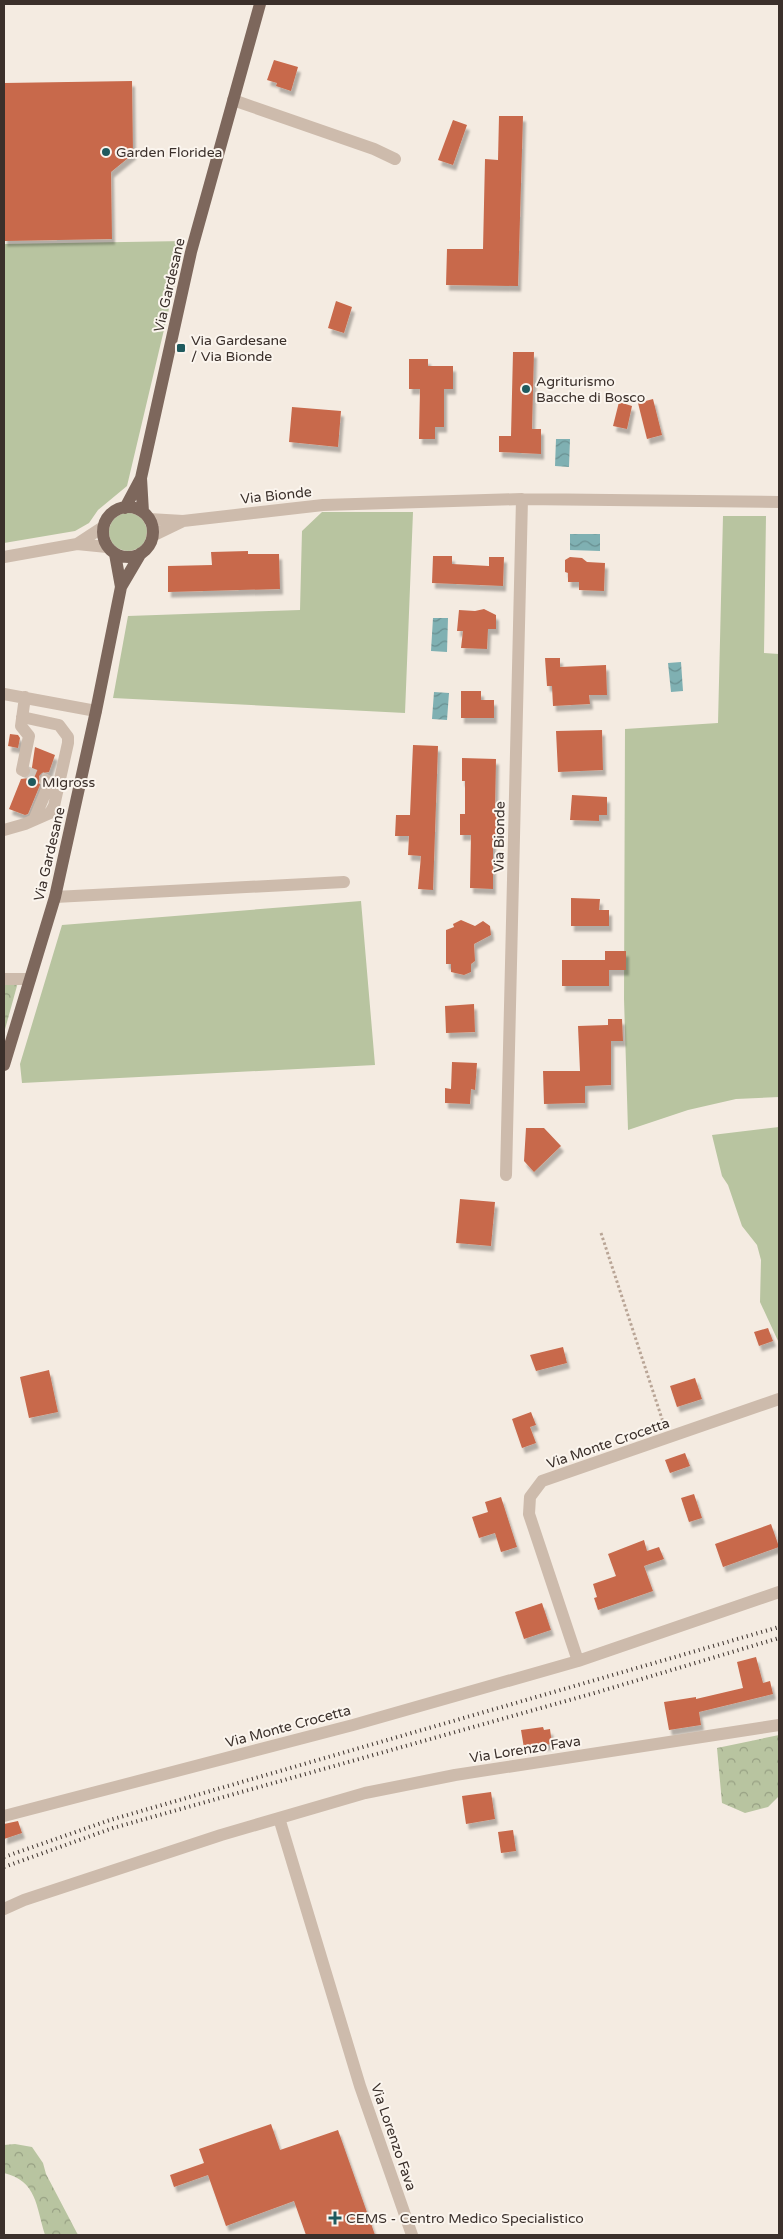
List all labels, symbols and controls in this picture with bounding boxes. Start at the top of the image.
place label: Garden Floridea [116,144,222,161]
marker: Garden Floridea [100,146,112,158]
street label: Via Gardesane [150,236,189,334]
place label: Via Gardesane / Via Bionde [191,332,287,365]
marker: Via Gardesane / Via Bionde [175,342,187,354]
place label: Agriturismo Bacche di Bosco [536,373,645,406]
marker: Agriturismo Bacche di Bosco [520,383,532,395]
street label: Via Bionde [240,483,313,508]
place label: MIgross [42,774,96,791]
marker: MIgross [26,776,38,788]
street label: Via Bionde [490,801,509,873]
street label: Via Gardesane [30,805,69,903]
street label: Via Monte Crocetta [545,1414,672,1472]
street label: Via Monte Crocetta [224,1702,353,1751]
street label: Via Lorenzo Fava [468,1732,582,1767]
street label: Via Lorenzo Fava [367,2081,420,2193]
place label: CEMS - Centro Medico Specialistico [346,2210,584,2227]
marker: CEMS - Centro Medico Specialistico [328,2211,342,2225]

